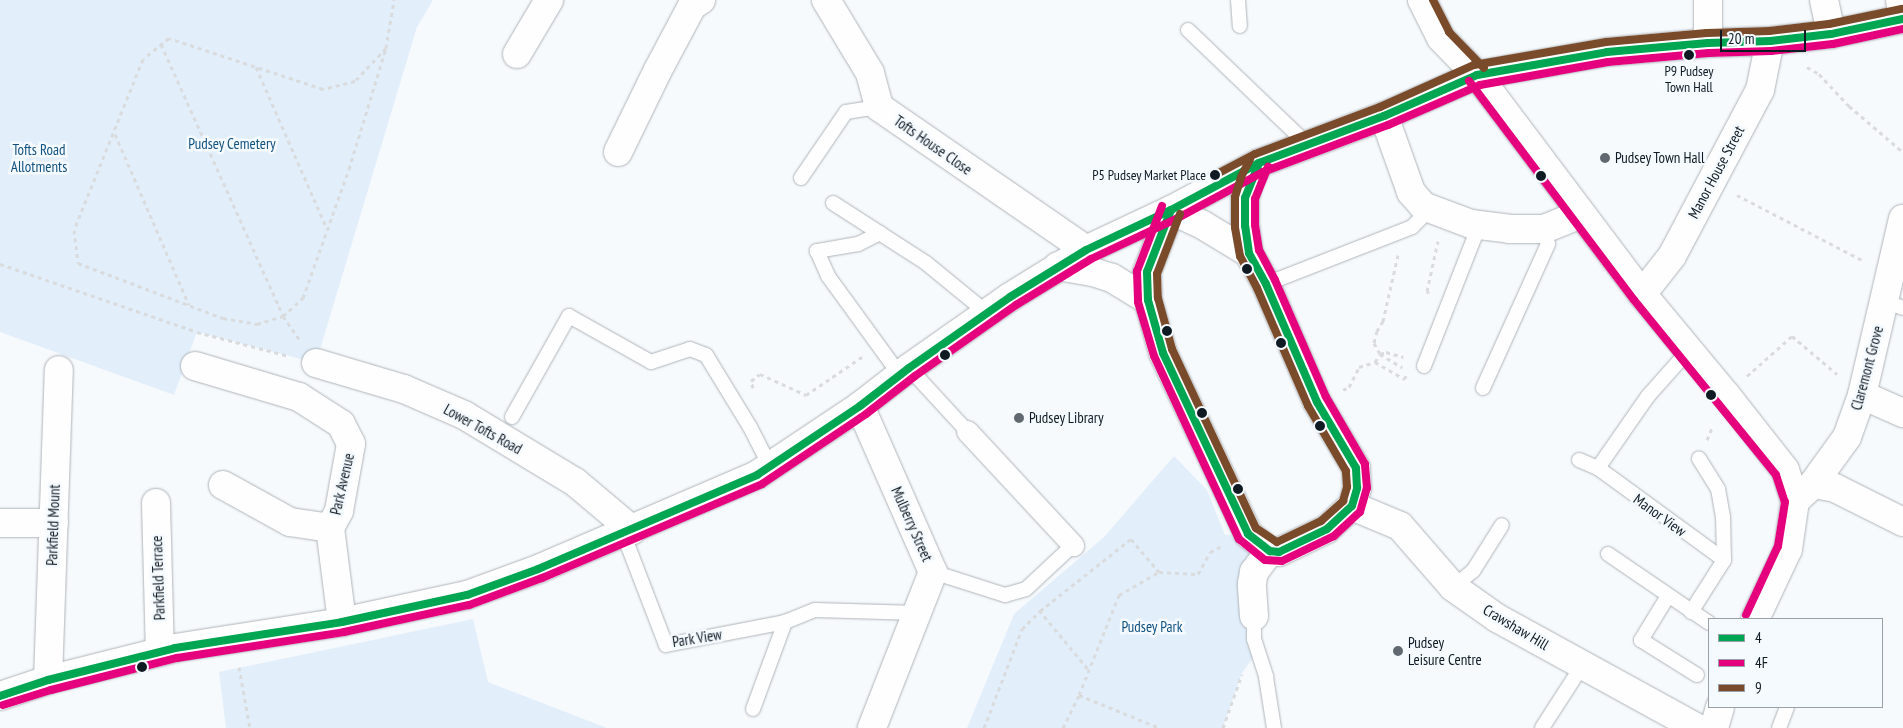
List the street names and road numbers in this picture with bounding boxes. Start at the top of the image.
street label: Tofts House Close [891,111,975,179]
street label: Manor House Street [1684,123,1748,221]
street label: Claremont Grove [1847,324,1887,412]
street label: Lower Tofts Road [440,400,526,458]
street label: Park Avenue [326,451,358,517]
street label: Parkfield Mount [43,484,63,566]
street label: Mulberry Street [887,484,937,564]
street label: Manor View [1630,490,1690,540]
street label: Parkfield Terrace [148,535,168,621]
street label: Crawshaw Hill [1480,600,1552,654]
street label: Park View [671,625,723,651]

